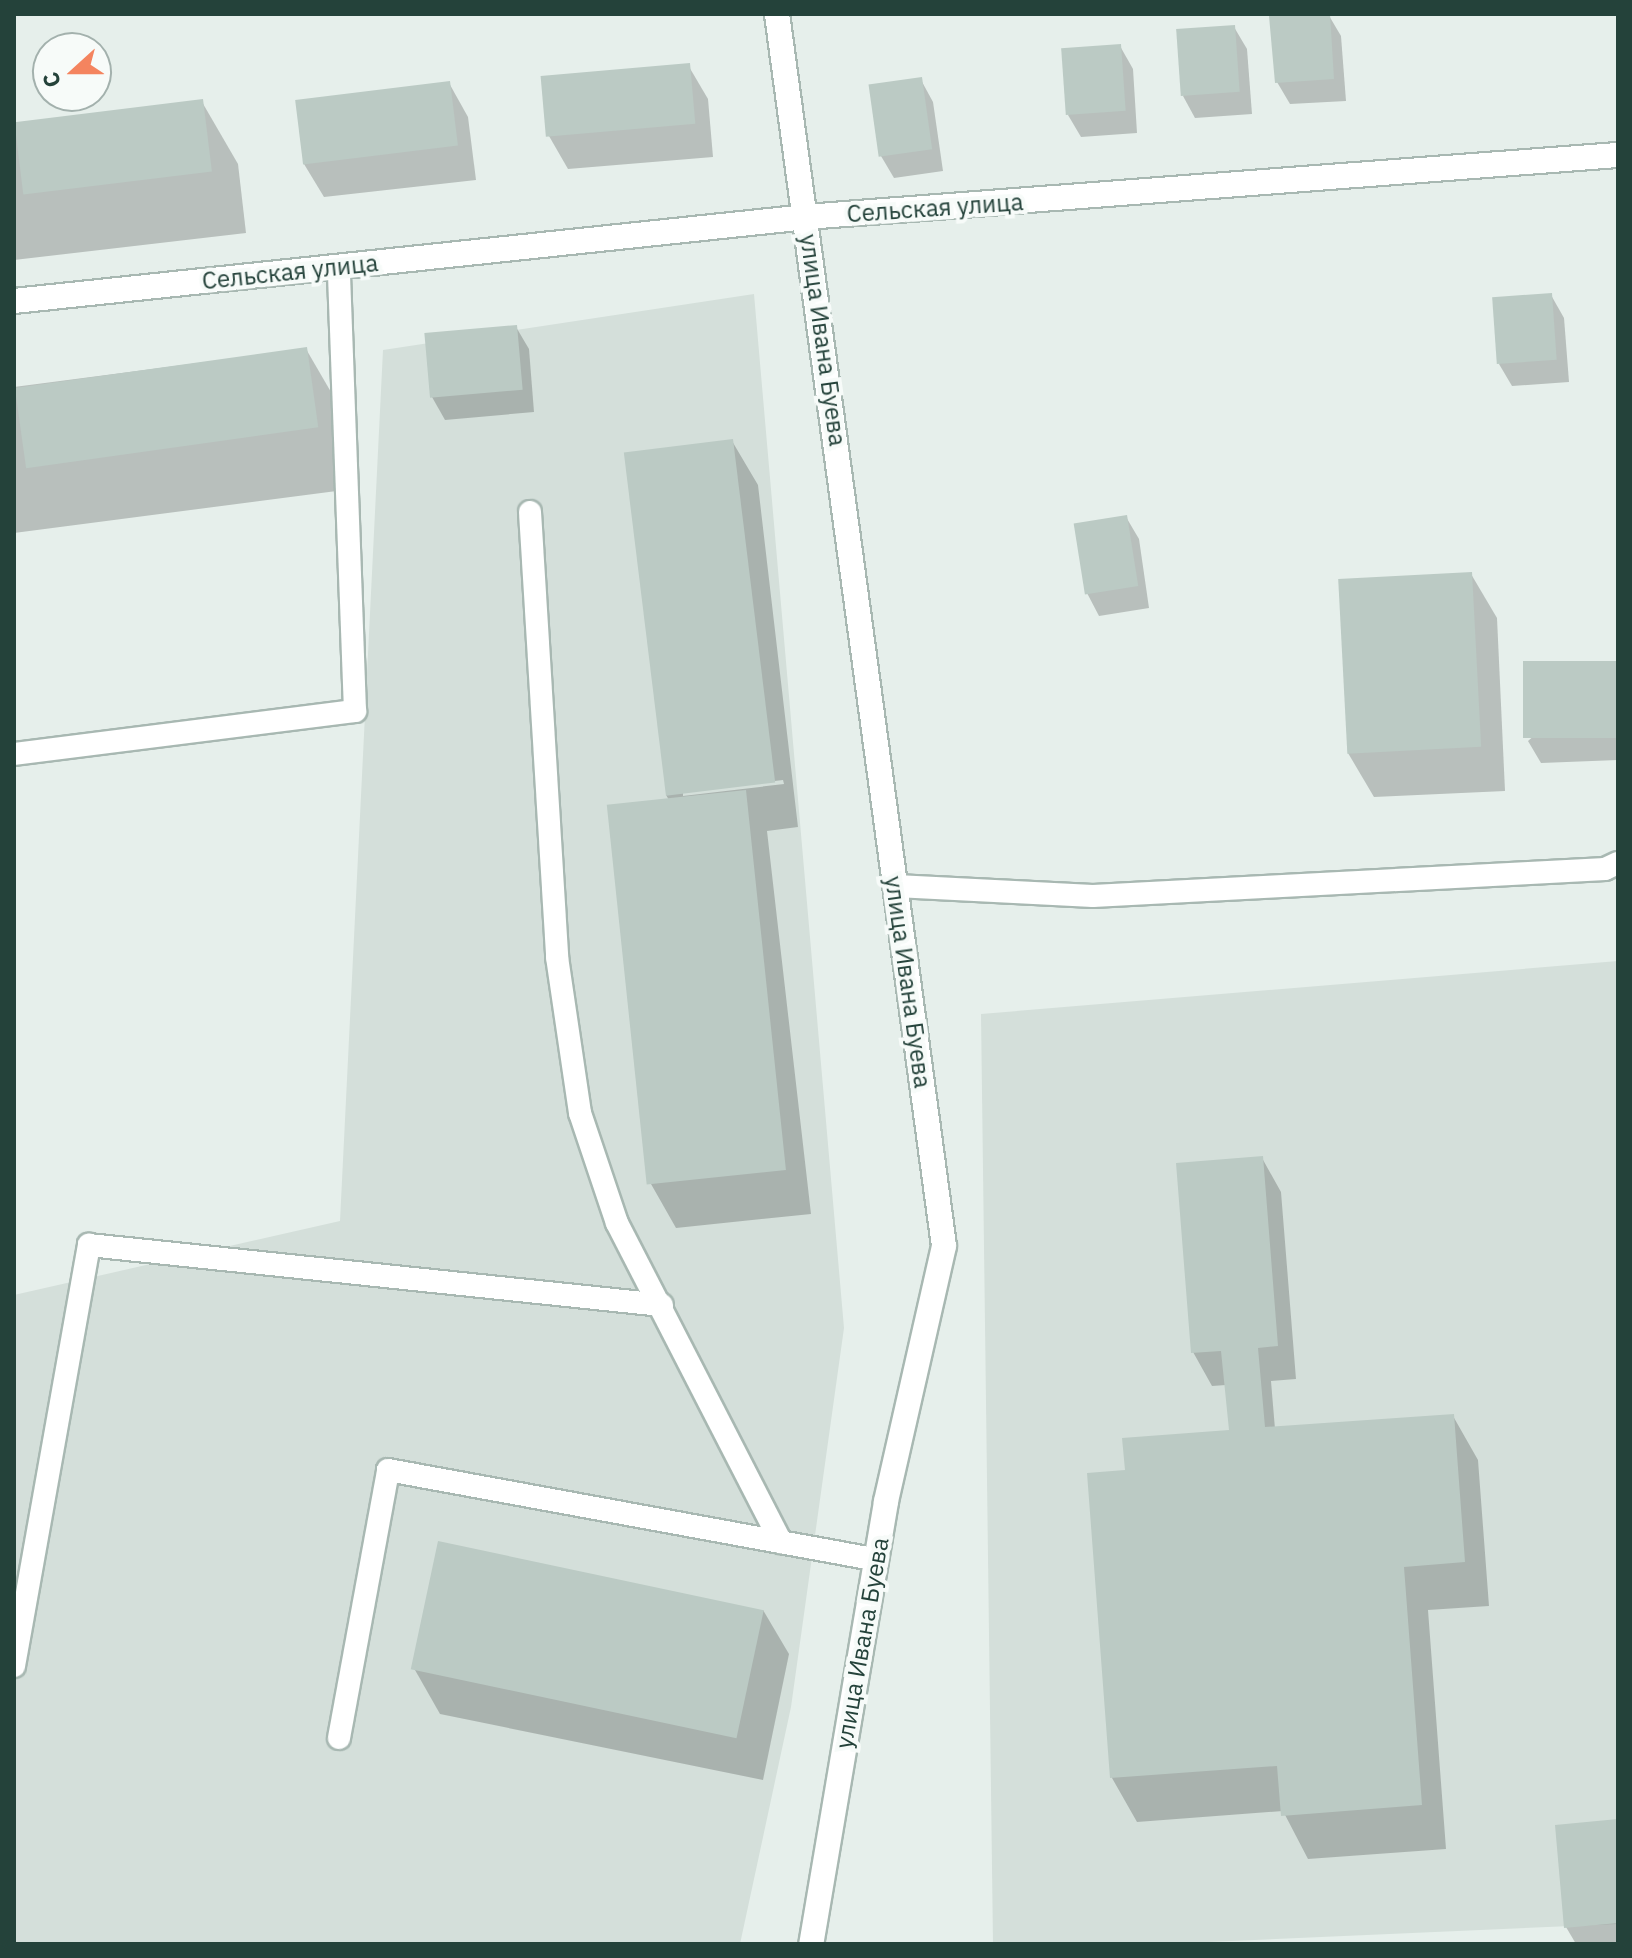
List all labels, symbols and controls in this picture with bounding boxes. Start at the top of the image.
north arrow [32,32,112,112]
text: С [35,68,67,92]
street label: Сельская улица [846,187,1024,229]
street label: улица Ивана Буева [794,232,852,448]
street label: Сельская улица [201,248,379,296]
street label: улица Ивана Буева [879,874,937,1090]
street label: улица Ивана Буева [829,1535,895,1751]

